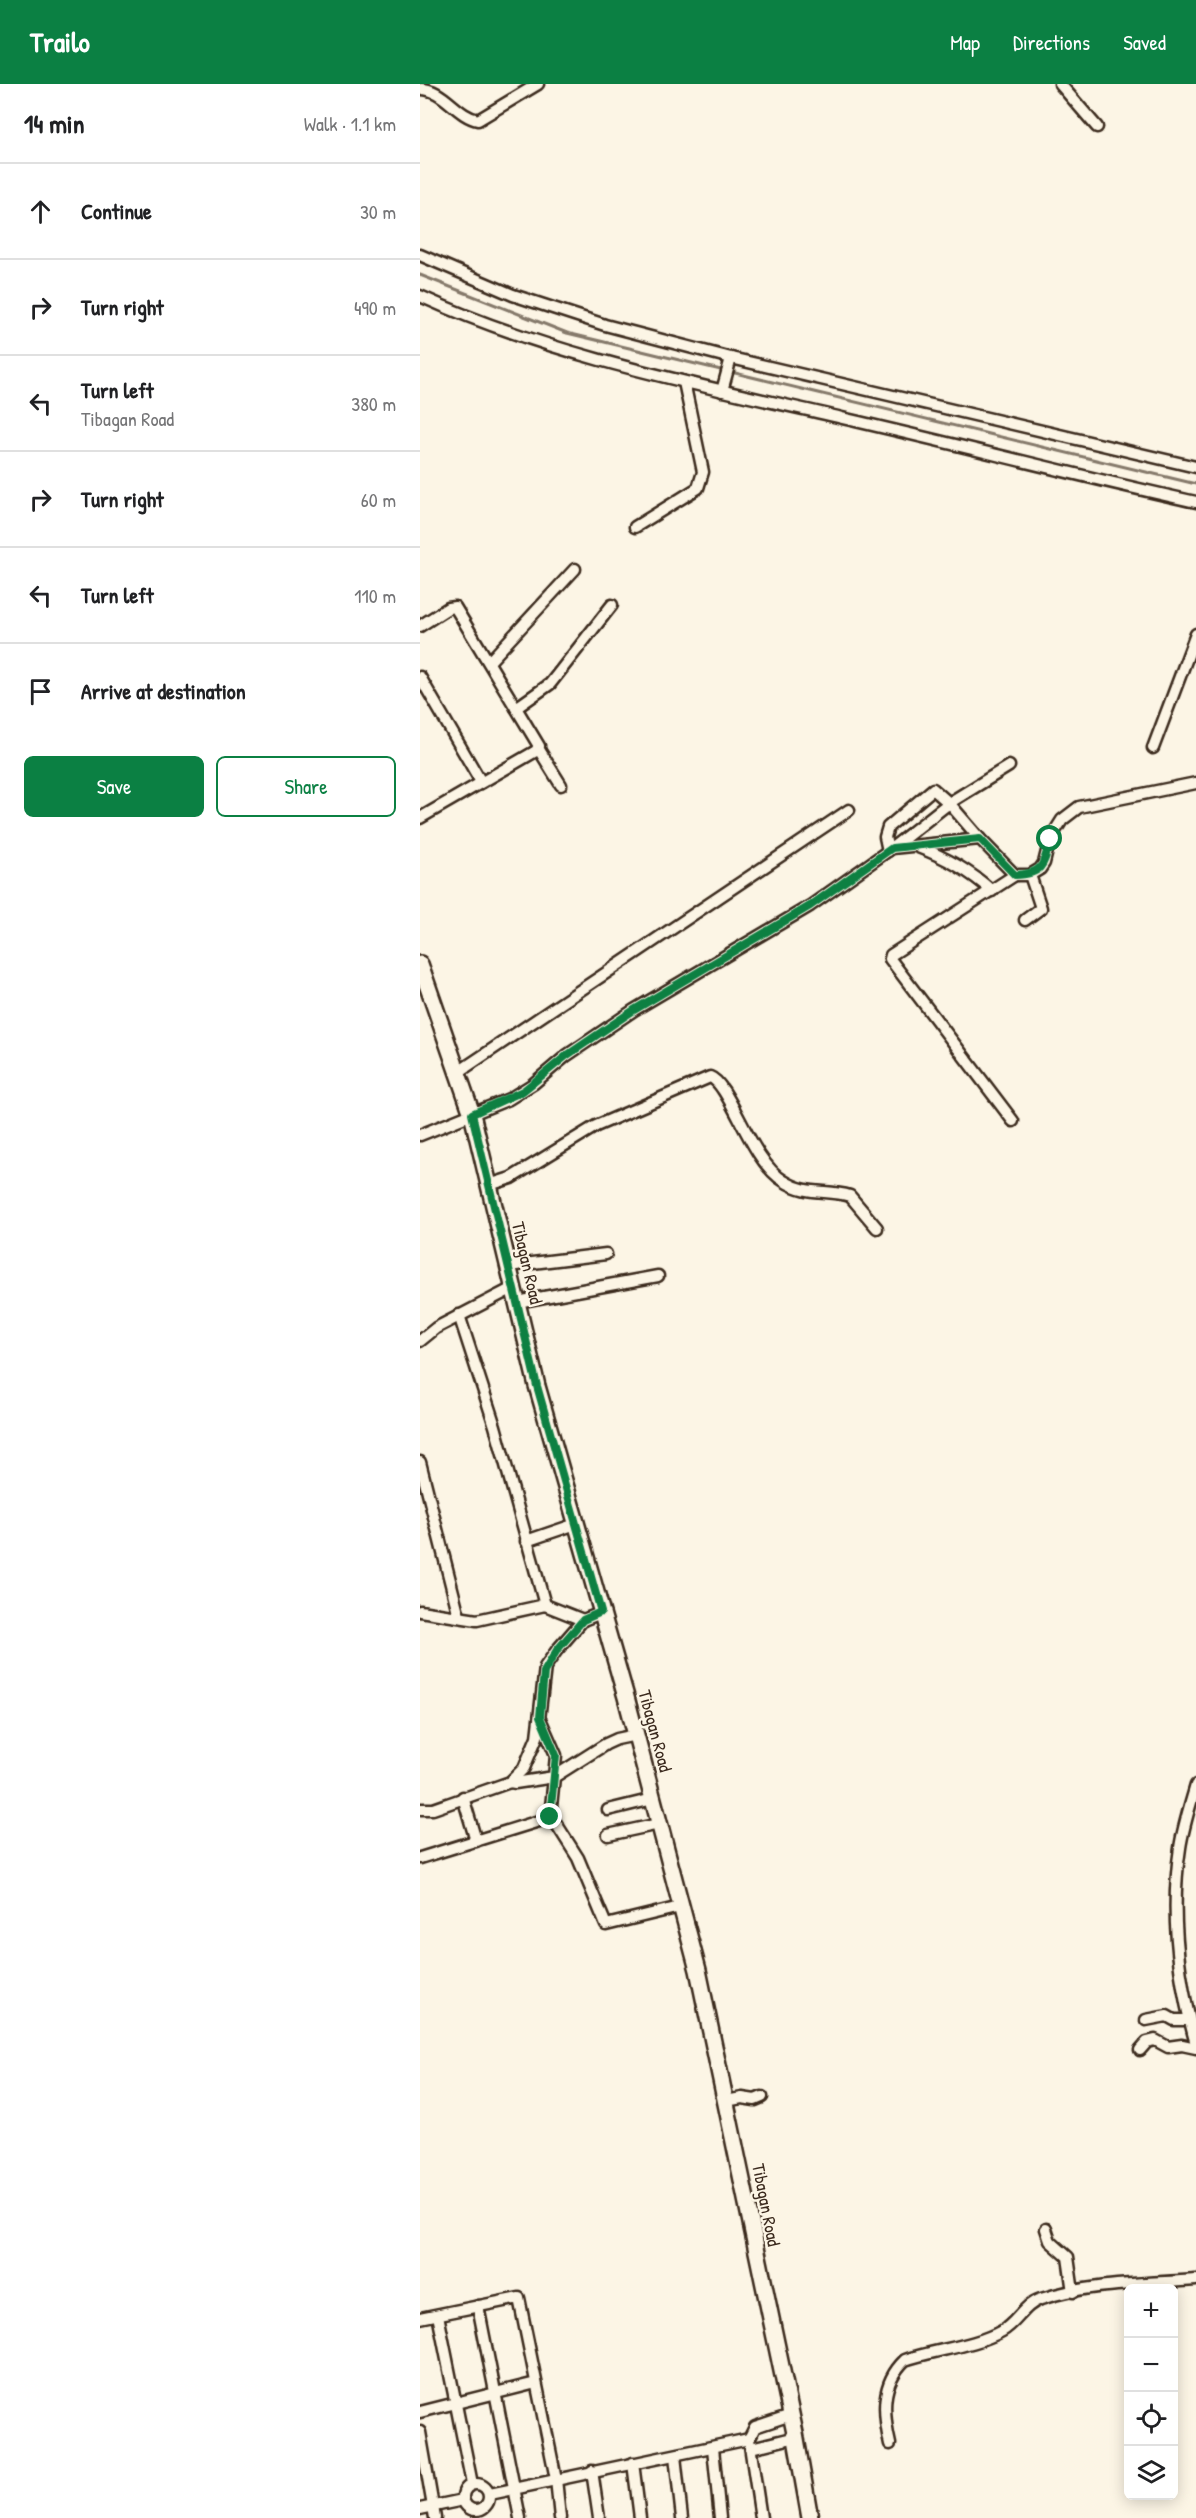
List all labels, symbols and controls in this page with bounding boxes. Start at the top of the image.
text: Trailo [30,23,90,61]
text: Map [950,28,980,57]
text: Directions [1013,28,1090,57]
text: Saved [1123,28,1166,57]
text: 14 min [24,106,84,141]
text: Walk · 1.1 km [304,110,396,137]
icon: ahead [24,195,57,228]
text: Continue [81,196,152,226]
text: 30 m [360,198,396,225]
icon: right [24,291,57,324]
text: Turn right [81,292,164,322]
text: 490 m [354,294,396,321]
text: Turn left [81,375,154,405]
icon: left [24,387,57,420]
text: 380 m [351,390,396,417]
text: Tibagan Road [81,405,174,432]
icon: right [24,483,57,516]
text: Turn right [81,484,164,514]
text: 60 m [361,486,396,513]
icon: left [24,579,57,612]
text: Turn left [81,580,154,610]
text: 110 m [354,582,396,609]
icon: arrive [24,675,57,708]
text: Arrive at destination [81,676,246,706]
button: Save [24,756,204,817]
button: Share [216,756,396,817]
route start [1036,825,1062,851]
street label: Tibagan Road [506,1219,549,1307]
street label: Tibagan Road [633,1687,678,1775]
route end [536,1803,562,1829]
street label: Tibagan Road [746,2161,787,2248]
map controls [1124,2284,1178,2500]
button: + [1124,2284,1178,2338]
button: − [1124,2338,1178,2392]
button: locate [1124,2392,1178,2446]
button: layers [1124,2446,1178,2500]

